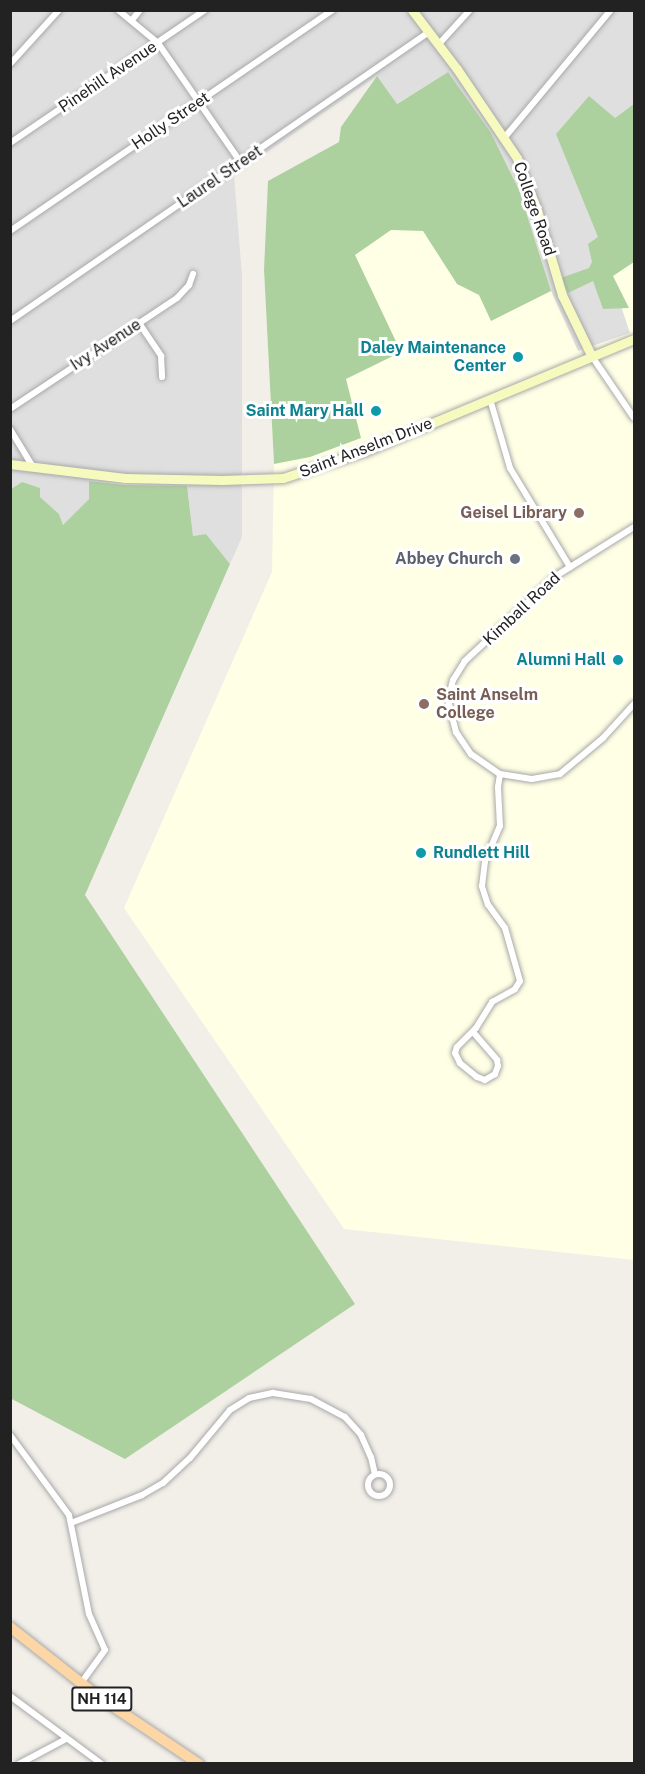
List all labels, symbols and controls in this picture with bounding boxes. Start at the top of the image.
street label: Pinehill Avenue [55,37,161,117]
street label: Holly Street [129,88,213,154]
street label: Laurel Street [174,142,266,212]
street label: College Road [509,159,559,259]
street label: Ivy Avenue [67,315,145,375]
place label: Daley Maintenance Center [360,338,506,376]
marker: Daley Maintenance Center [511,350,525,364]
place label: Saint Mary Hall [245,401,364,421]
marker: Saint Mary Hall [369,404,383,418]
street label: Saint Anselm Drive [297,414,435,482]
place label: Geisel Library [460,503,567,523]
marker: Geisel Library [572,506,586,520]
place label: Abbey Church [395,549,503,569]
marker: Abbey Church [508,552,522,566]
street label: Kimball Road [479,568,565,650]
place label: Alumni Hall [516,650,606,670]
marker: Alumni Hall [611,653,625,667]
place label: Saint Anselm College [436,685,538,723]
marker: Saint Anselm College [417,697,431,711]
place label: Rundlett Hill [433,843,530,863]
marker: Rundlett Hill [414,846,428,860]
road number: NH 114 [70,1687,134,1711]

